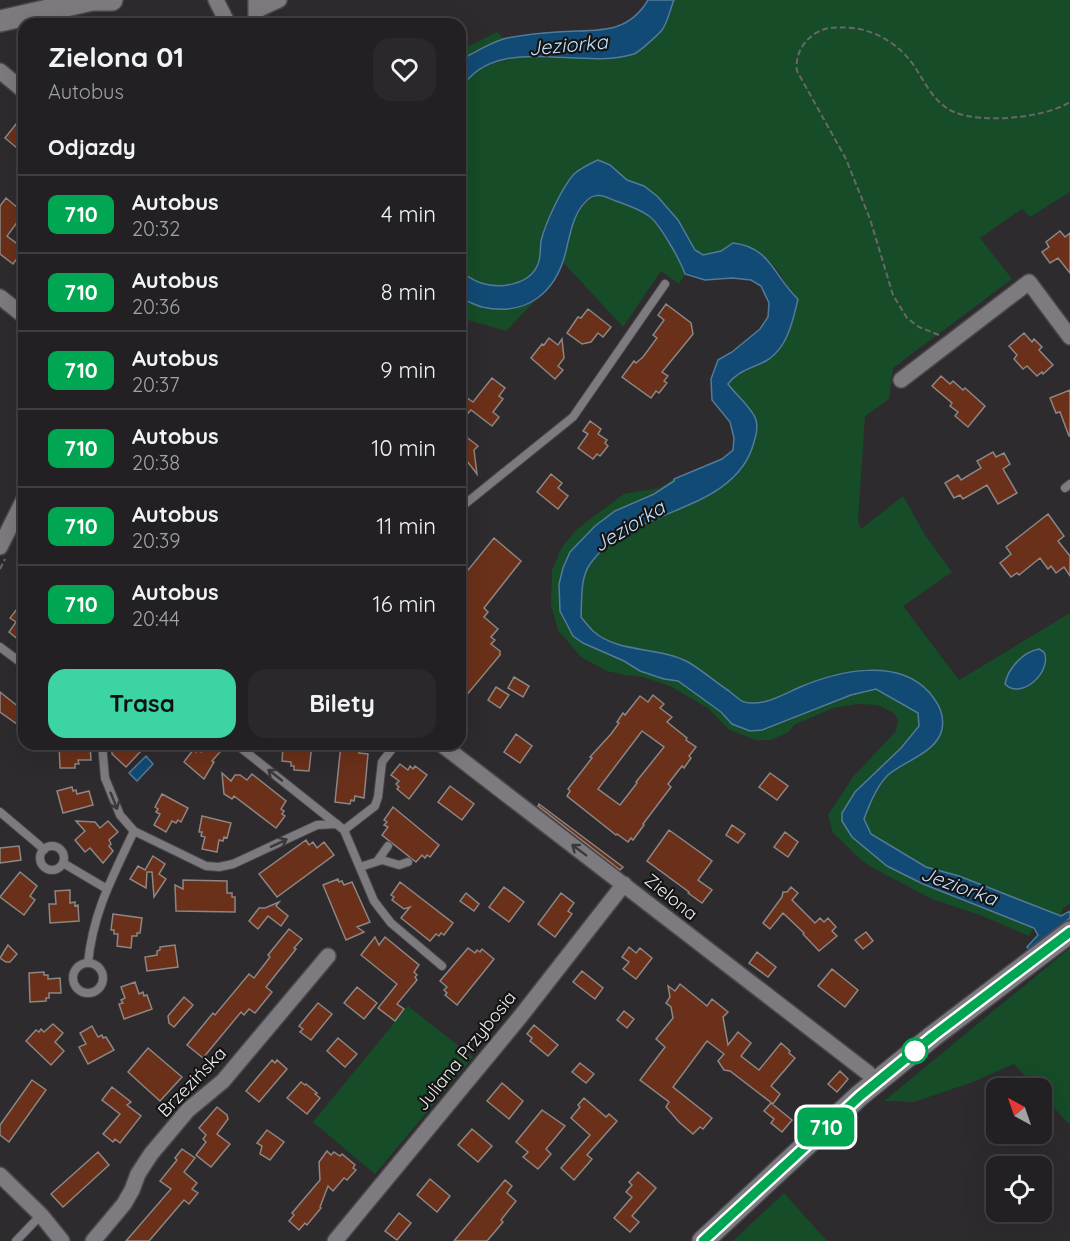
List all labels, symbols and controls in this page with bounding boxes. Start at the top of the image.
water label: Jeziorka [527,28,610,60]
button: heart [373,38,436,101]
text: Zielona 01 [48,39,184,74]
text: Autobus [48,79,124,104]
text: Odjazdy [48,133,136,161]
text: Autobus [132,188,219,216]
text: 4 min [381,200,436,228]
text: 710 [64,201,98,227]
text: 20:32 [132,216,180,241]
text: Autobus [132,266,219,294]
text: 8 min [381,278,436,306]
text: 710 [64,279,98,305]
text: 20:36 [132,294,180,319]
text: Autobus [132,344,219,372]
text: 9 min [380,356,436,384]
text: 710 [64,357,98,383]
text: 20:37 [132,372,179,397]
text: Autobus [132,422,219,450]
text: 10 min [371,434,436,462]
text: 710 [64,435,98,461]
text: 20:38 [132,450,180,475]
water label: Jeziorka [588,494,671,557]
text: Autobus [132,500,219,528]
text: 11 min [376,512,436,540]
text: 710 [64,513,98,539]
text: 20:39 [132,528,180,553]
text: Autobus [132,578,219,606]
text: 16 min [373,590,436,618]
text: 710 [64,591,98,617]
text: 20:44 [132,606,180,631]
button: Trasa [48,669,236,738]
button: Bilety [248,669,436,738]
one-way arrow [267,768,283,781]
one-way arrow [109,791,120,809]
one-way arrow [270,836,288,848]
one-way arrow [571,843,587,856]
water label: Jeziorka [918,860,1002,911]
street label: Zielona [640,868,703,925]
street label: Juliana Przybosia [410,986,521,1115]
unlabelled marker [902,1038,928,1064]
street label: Brzezińska [152,1042,231,1122]
north arrow [986,1078,1052,1144]
map controls [986,1078,1052,1222]
line badge: 710 [792,1108,860,1146]
text: 710 [809,1114,843,1140]
button: locate [986,1156,1052,1222]

